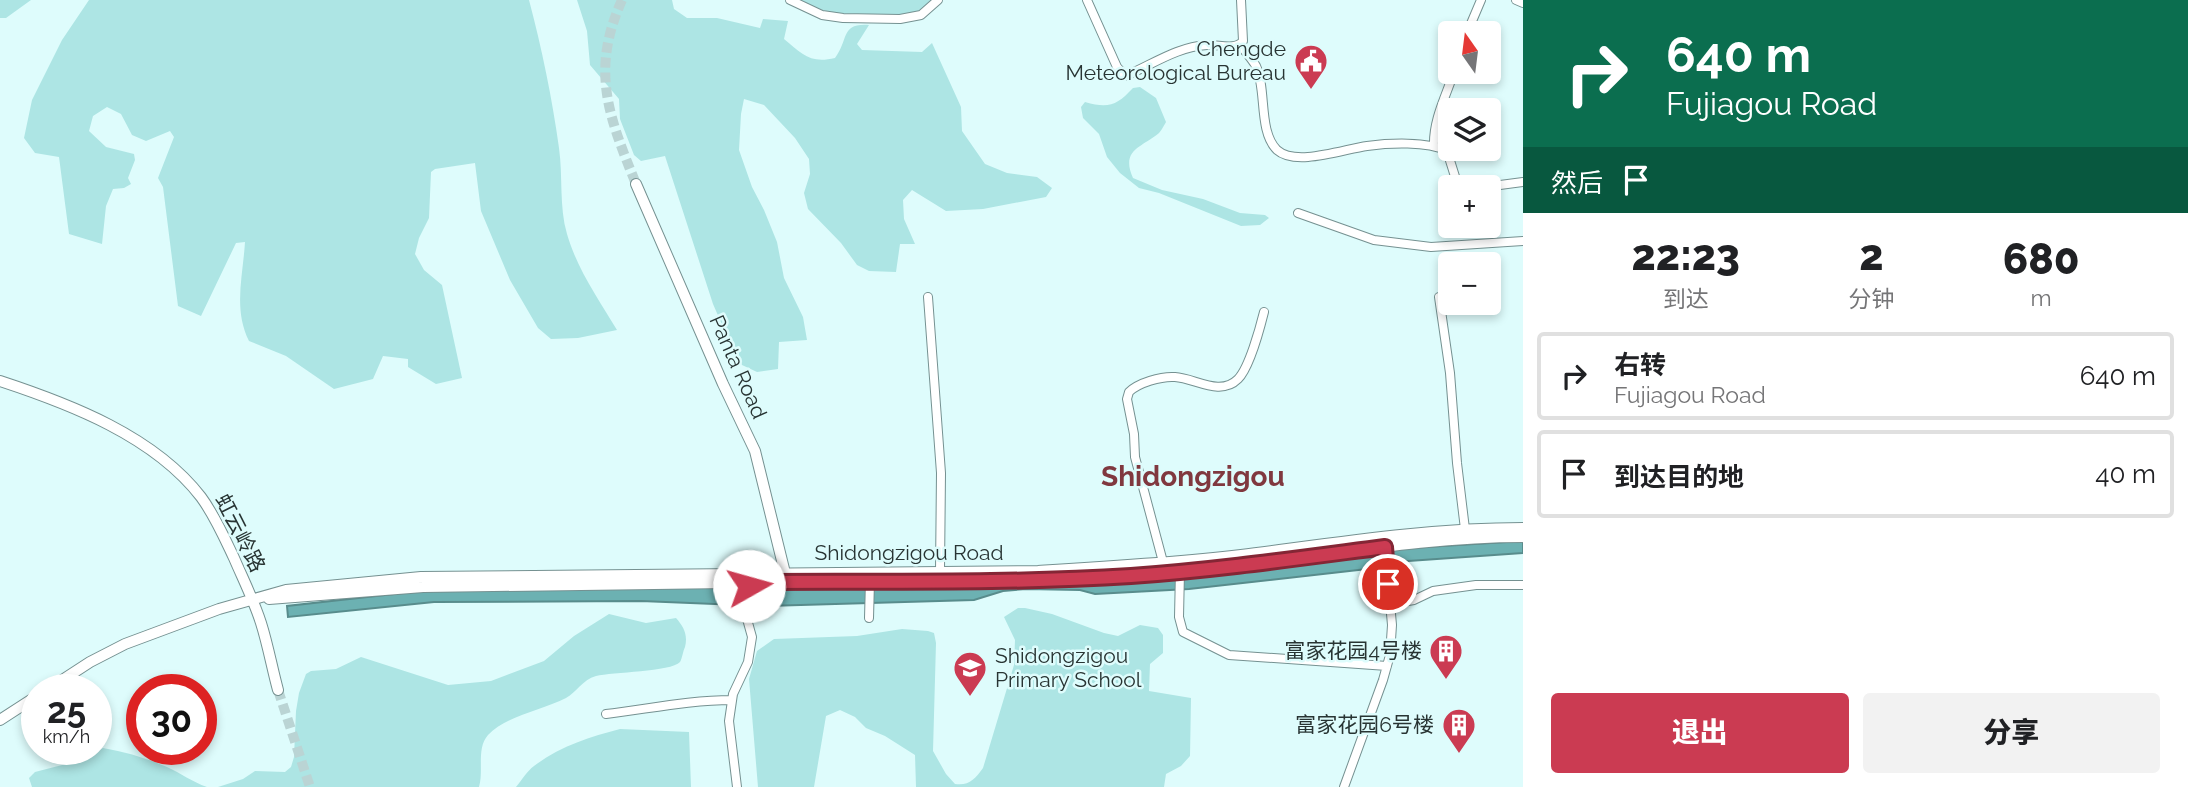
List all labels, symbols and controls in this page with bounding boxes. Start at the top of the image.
north arrow [1438,21,1502,84]
map controls [1438,21,1501,315]
text: 640 m [1666,26,1811,83]
icon: right [1551,28,1642,119]
place label: Chengde Meteorological Bureau [1065,36,1286,85]
public building icon: Chengde Meteorological Bureau [1292,42,1330,91]
text: Fujiagou Road [1666,85,1877,122]
button: layers [1438,98,1501,161]
icon: arrive [1617,161,1655,199]
text: 然后 [1551,168,1603,198]
button: + [1438,175,1501,238]
text: 22:23 [1631,231,1740,280]
text: 2 [1859,231,1884,280]
text: 680 [2003,235,2080,284]
button: − [1438,252,1501,315]
text: m [2031,284,2052,311]
text: 到达 [1663,285,1709,312]
text: 分钟 [1848,285,1894,312]
street label: Panta Road [705,311,772,422]
text: 右转 [1614,350,1666,380]
icon: right [1555,357,1593,395]
text: 640 m [2080,361,2156,391]
text: Fujiagou Road [1614,381,1766,408]
icon: arrive [1555,455,1593,493]
text: 40 m [2095,459,2156,489]
district label: Shidongzigou [1101,460,1285,493]
text: 到达目的地 [1614,462,1744,492]
street label: 虹云岭路 [210,490,271,576]
street label: Shidongzigou Road [815,540,1003,565]
position arrow [712,549,786,623]
pin [1358,554,1418,614]
icon: arrive [1369,565,1407,603]
building icon: 富家花园4号楼 [1427,632,1465,681]
place label: 富家花园4号楼 [1285,638,1422,663]
place label: Shidongzigou Primary School [995,643,1142,692]
school or university icon: Shidongzigou Primary School [951,649,989,698]
speed limit sign: 30 [126,674,217,765]
text: 25 [47,690,86,731]
button: 退出 [1551,693,1849,773]
button: 分享 [1863,693,2160,773]
building icon: 富家花园6号楼 [1440,706,1478,755]
place label: 富家花园6号楼 [1295,712,1434,737]
text: km/h [43,726,90,747]

